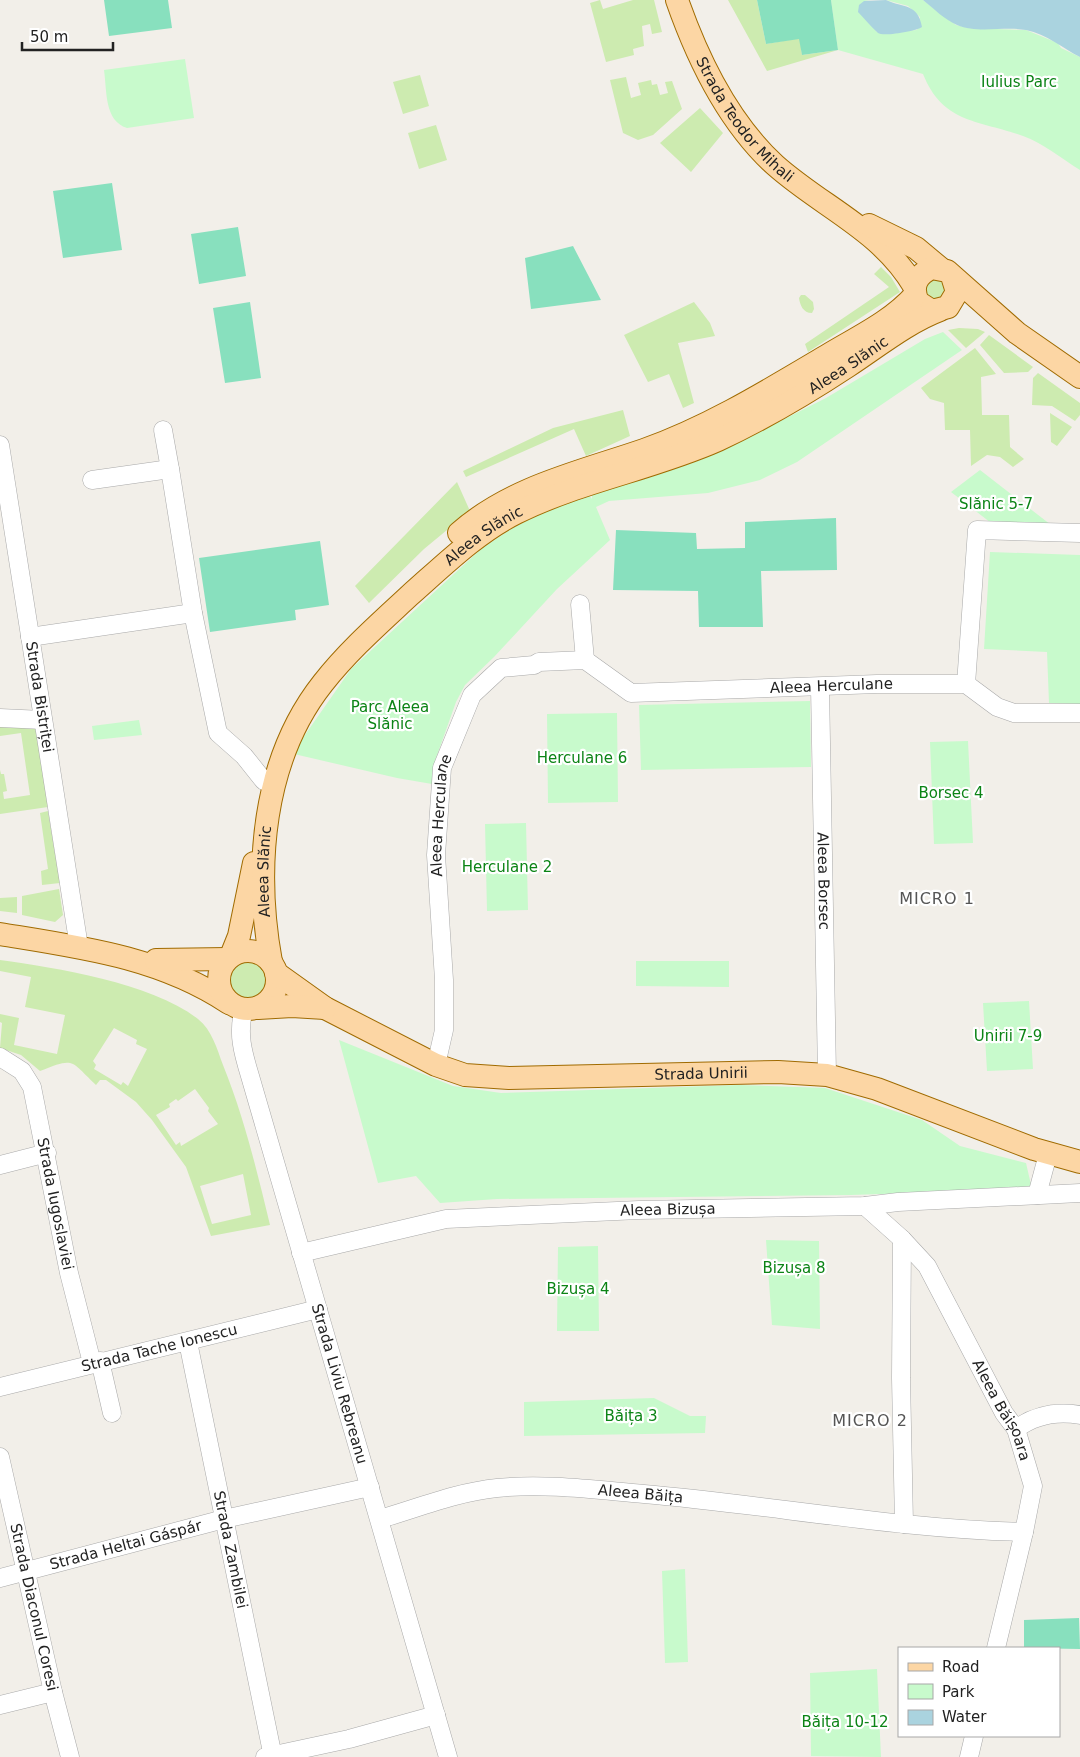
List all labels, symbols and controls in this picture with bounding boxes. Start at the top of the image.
scale bar [22,20,114,52]
text: 50 m [30,28,68,46]
street label: Strada Teodor Mihali [692,54,797,186]
park label: Iulius Parc [981,73,1057,91]
street label: Aleea Slănic [805,332,891,398]
park label: Slănic 5-7 [959,495,1033,513]
street label: Aleea Slănic [441,502,526,569]
street label: Strada Bistriței [22,640,57,754]
street label: Aleea Herculane [769,675,893,697]
park label: Parc Aleea Slănic [351,698,429,733]
park label: Herculane 6 [537,749,627,767]
street label: Aleea Herculane [427,751,456,877]
park label: Borsec 4 [918,784,984,802]
street label: Aleea Slănic [254,825,275,918]
street label: Aleea Borsec [814,832,833,930]
park label: Herculane 2 [462,858,552,876]
district label: MICRO 1 [899,889,975,908]
park label: Unirii 7-9 [974,1027,1042,1045]
street label: Strada Unirii [654,1064,748,1084]
street label: Strada Iugoslaviei [33,1136,77,1272]
street label: Aleea Bizușa [620,1200,716,1220]
park label: Bizușa 8 [762,1259,826,1277]
park label: Bizușa 4 [546,1280,610,1298]
street label: Strada Liviu Rebreanu [308,1302,371,1466]
street label: Strada Tache Ionescu [79,1320,239,1376]
street label: Aleea Băișoara [968,1356,1034,1463]
park label: Băița 3 [604,1407,658,1425]
district label: MICRO 2 [832,1411,908,1430]
street label: Aleea Băița [597,1481,684,1507]
street label: Strada Zambilei [210,1489,251,1610]
street label: Strada Heltai Gáspár [48,1516,205,1574]
street label: Strada Diaconul Coresi [6,1522,62,1693]
legend [898,1647,1060,1737]
text: Road [942,1658,980,1676]
text: Park [942,1683,975,1701]
text: Water [942,1708,987,1726]
park label: Băița 10-12 [801,1713,889,1731]

